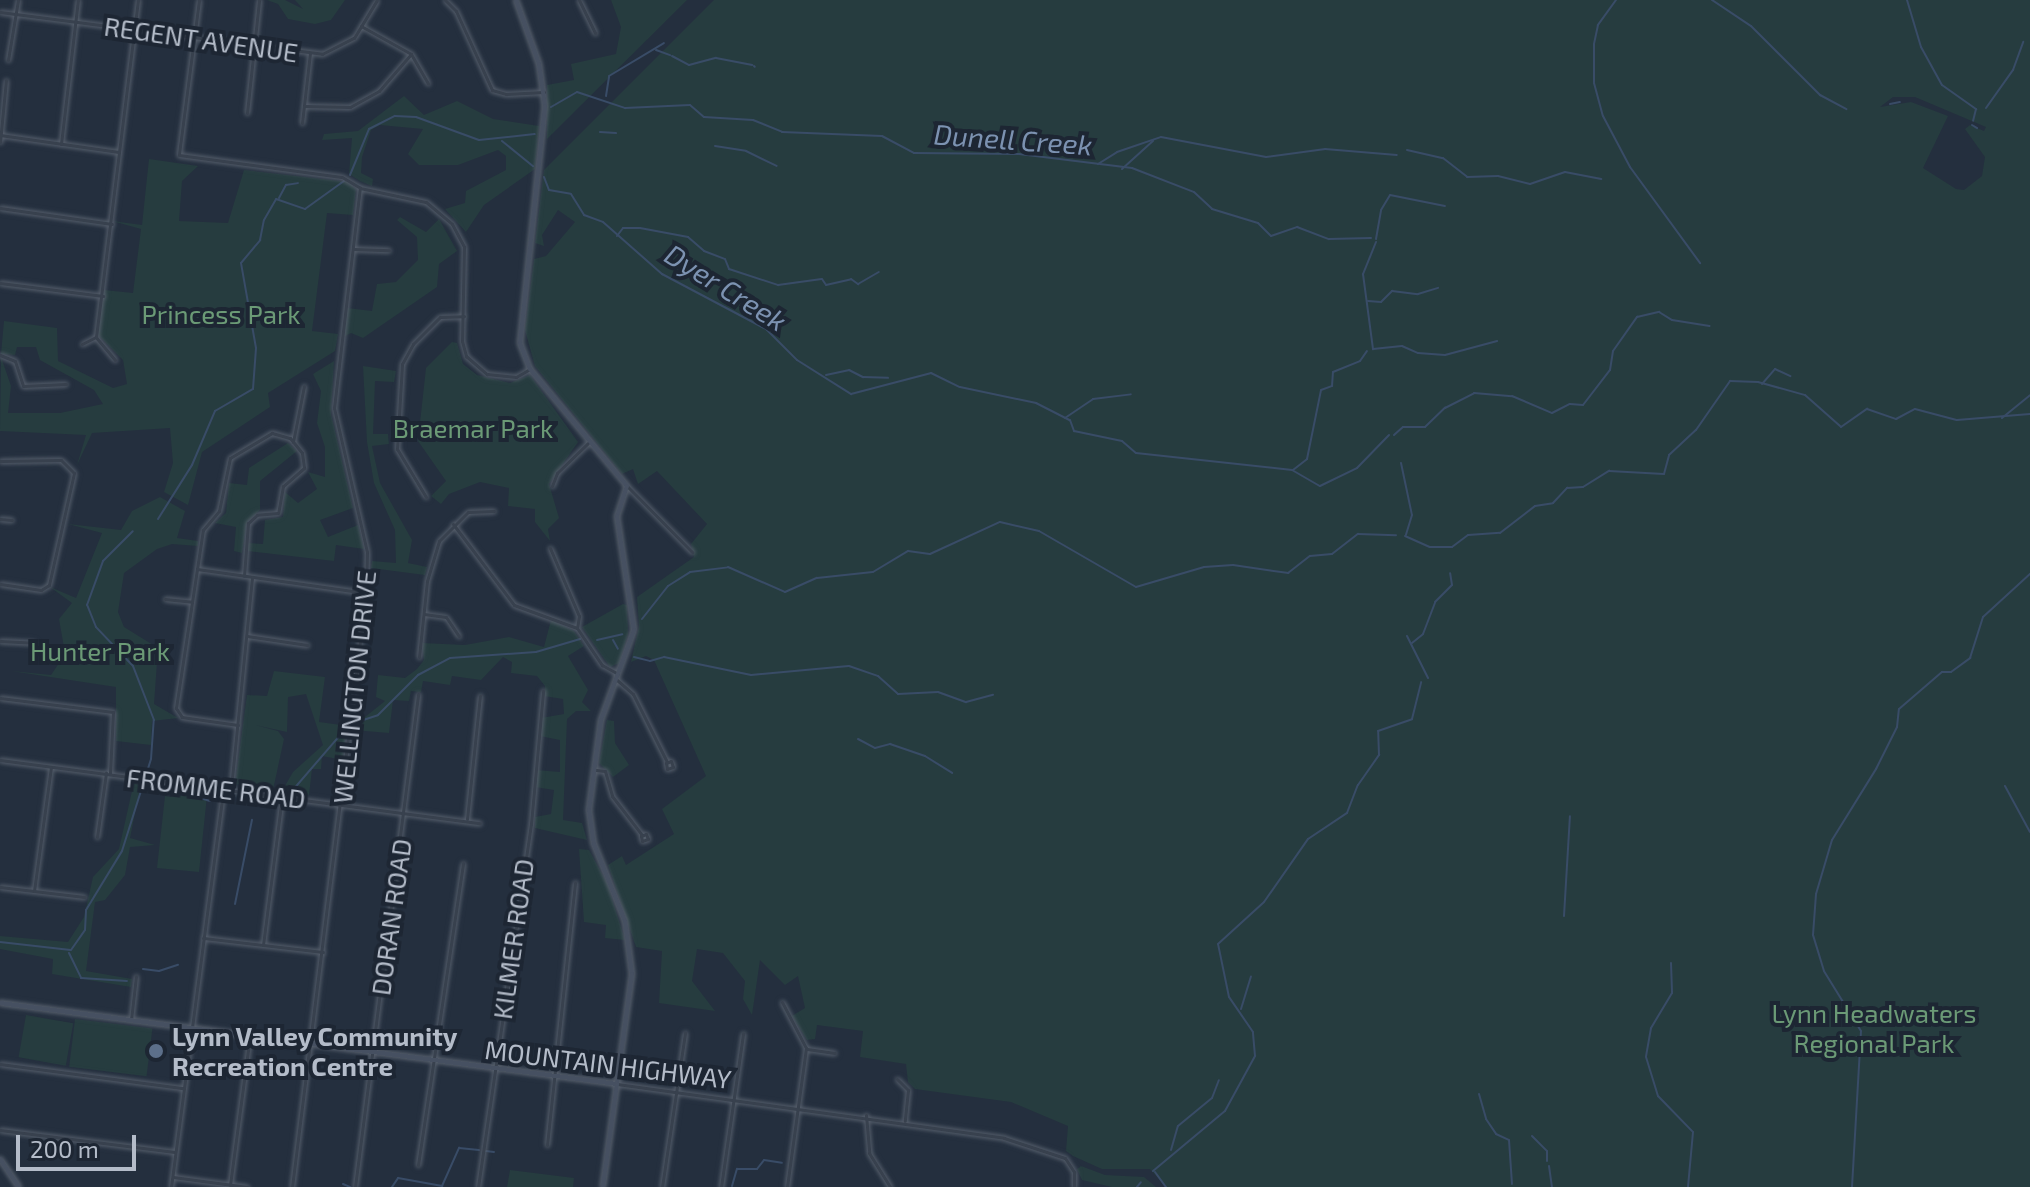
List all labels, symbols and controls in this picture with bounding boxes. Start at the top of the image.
street label: REGENT AVENUE [102,10,300,68]
water label: Dunell Creek [932,117,1094,161]
water label: Dyer Creek [659,236,793,338]
park label: Princess Park [141,298,301,330]
park label: Braemar Park [392,412,554,444]
street label: WELLINGTON DRIVE [326,569,382,805]
park label: Hunter Park [30,635,170,667]
street label: FROMME ROAD [125,762,307,814]
street label: DORAN ROAD [365,837,417,997]
street label: KILMER ROAD [486,857,540,1021]
park label: Lynn Headwaters Regional Park [1772,997,1976,1058]
place label: Lynn Valley Community Recreation Centre [172,1020,459,1082]
street label: MOUNTAIN HIGHWAY [483,1033,733,1095]
marker: Lynn Valley Community Recreation Centre [147,1042,165,1060]
scale bar [20,1119,140,1169]
text: 200 m [30,1134,99,1163]

